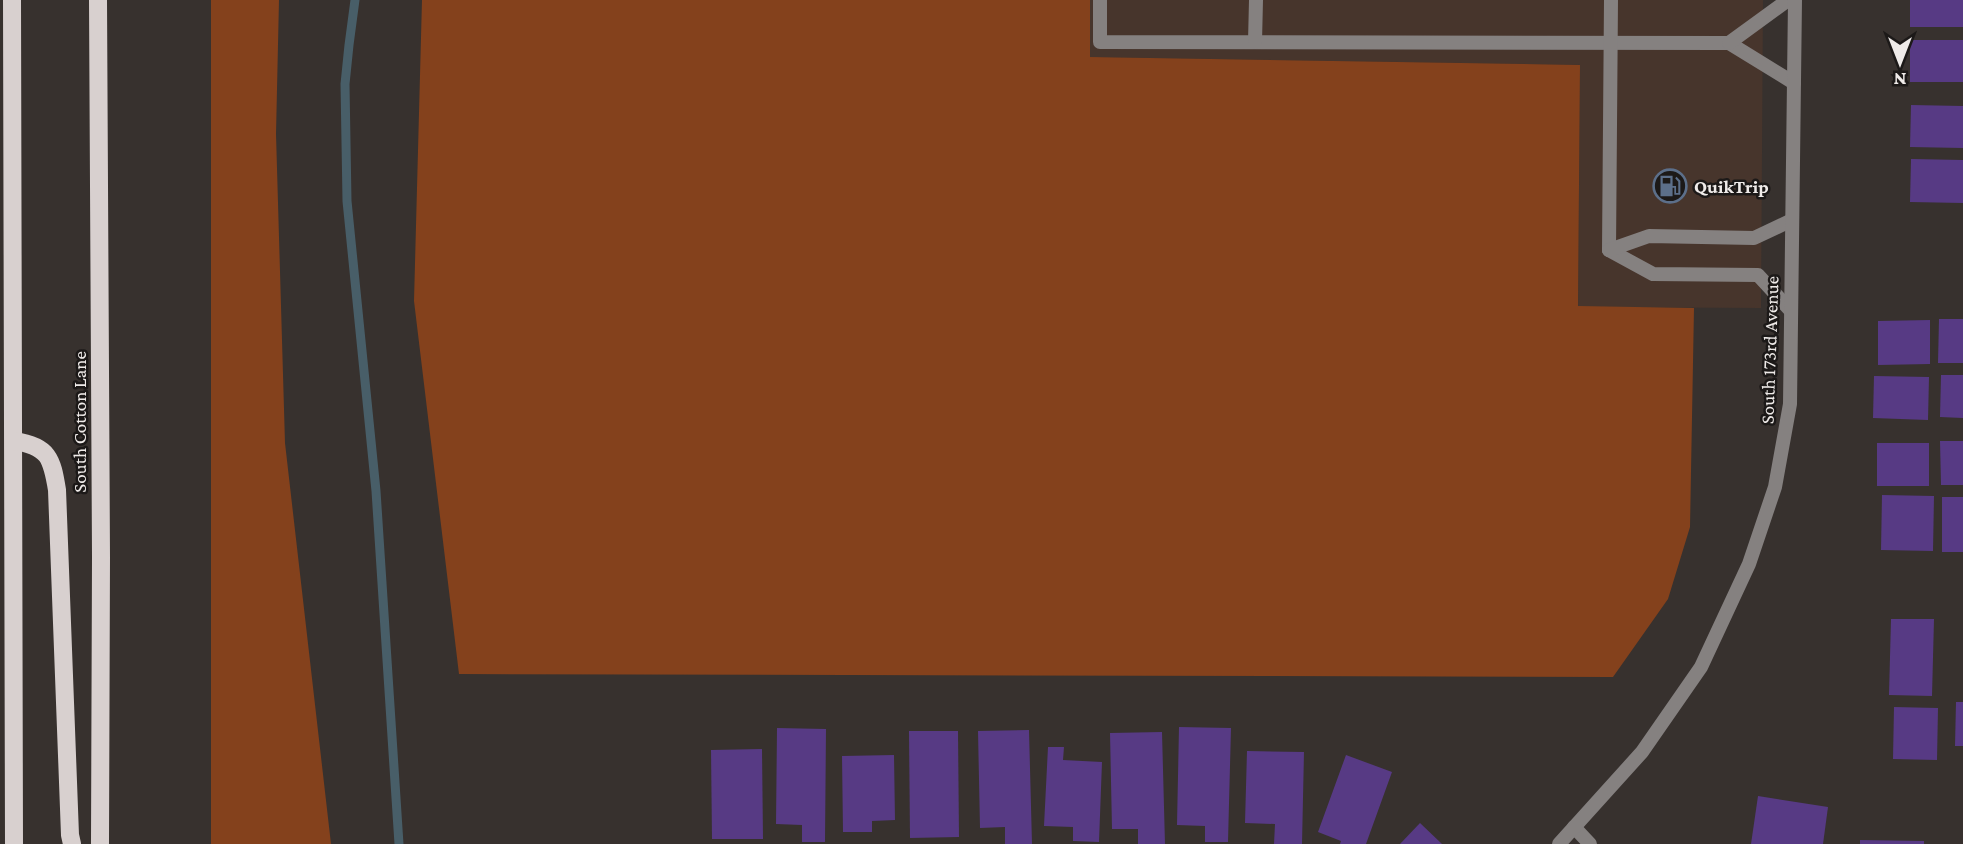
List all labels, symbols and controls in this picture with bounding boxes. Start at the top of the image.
north arrow [1865,28,1935,98]
text: N [1893,69,1906,90]
fuel station icon: QuikTrip [1651,167,1689,205]
place label: QuikTrip [1694,176,1769,197]
street label: South 173rd Avenue [1756,276,1783,424]
street label: South Cotton Lane [69,351,90,493]

